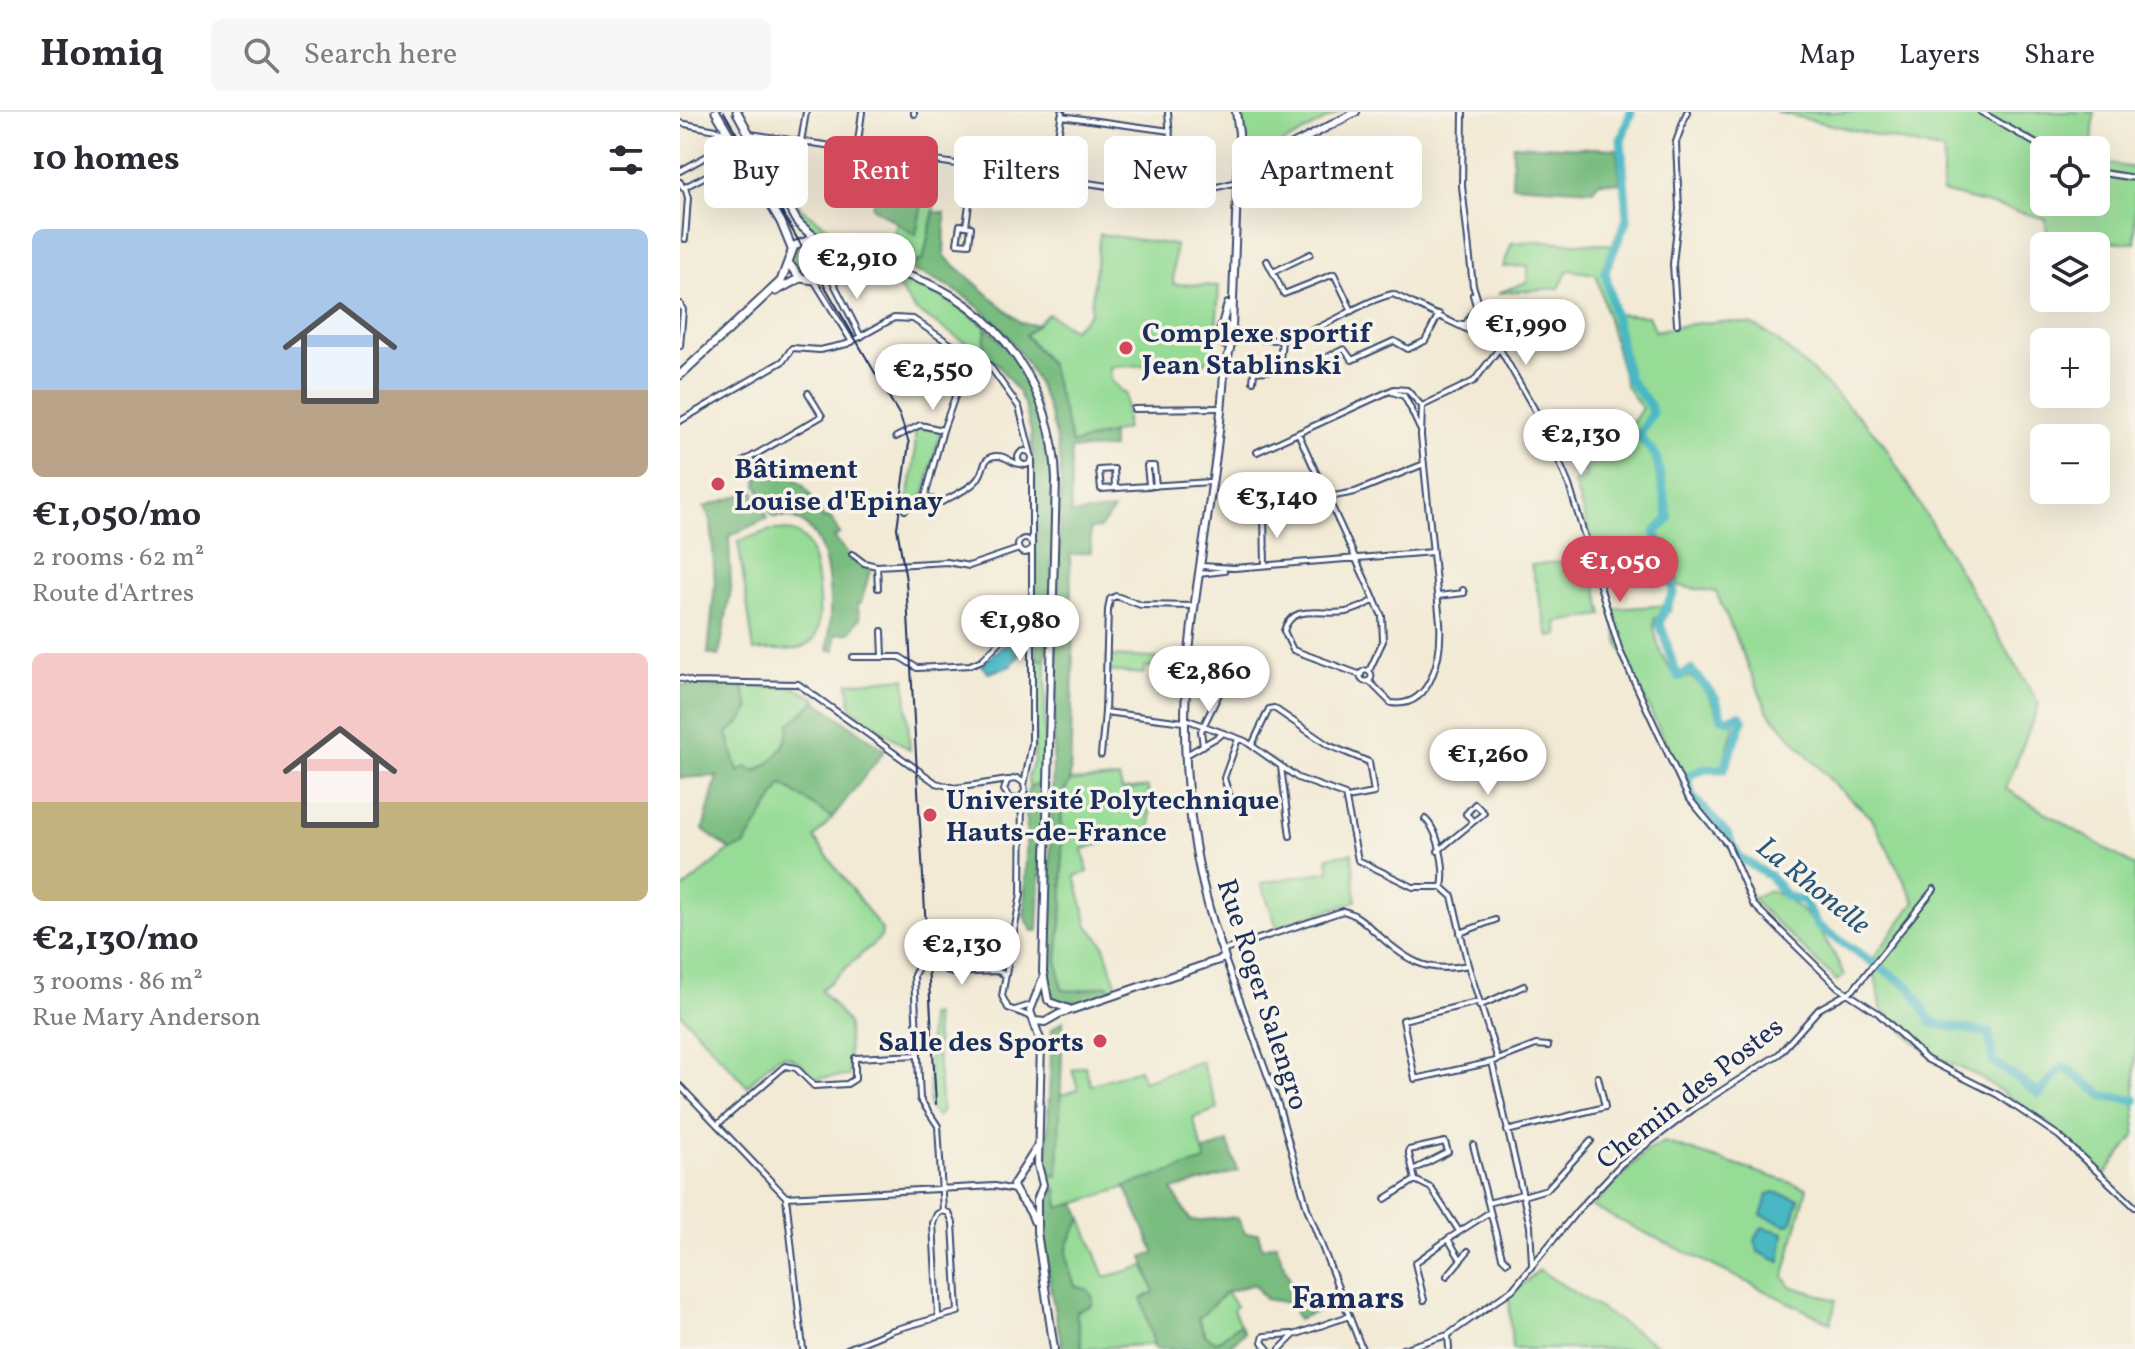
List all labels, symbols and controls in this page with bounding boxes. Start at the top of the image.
search box [211,19,771,91]
text: Homiq [40,29,163,82]
icon: search [239,33,283,77]
text: Search here [303,34,457,76]
text: Map [1799,36,1855,75]
text: Layers [1899,36,1980,75]
text: Share [2024,36,2095,75]
chip: Buy [704,136,808,208]
chip: Rent [824,136,938,208]
chip: Filters [954,136,1088,208]
chip: New [1104,136,1216,208]
chip: Apartment [1232,136,1422,208]
map controls [2030,136,2110,504]
button: locate [2030,136,2110,216]
text: 10 homes [32,137,180,184]
icon: filters [604,138,648,182]
button: layers [2030,232,2110,312]
pin: €2,910 [792,233,922,301]
text: €2,910 [816,241,898,277]
icon: home [268,281,412,425]
pin: €1,990 [1461,299,1591,367]
text: €1,990 [1485,307,1567,343]
place label: Complexe sportif Jean Stablinski [1141,315,1372,386]
button: + [2030,328,2110,408]
marker: Complexe sportif Jean Stablinski [1117,339,1135,357]
pin: €2,550 [868,344,998,412]
text: €2,550 [893,352,973,388]
pin: €2,130 [1516,409,1646,477]
text: €2,130 [1541,417,1621,453]
button: − [2030,424,2110,504]
place label: Bâtiment Louise d'Epinay [734,451,943,522]
pin: €3,140 [1212,472,1342,540]
marker: Bâtiment Louise d'Epinay [709,475,727,493]
text: €3,140 [1236,480,1318,516]
text: €1,050/mo [32,493,201,540]
pin: €1,050 [1555,536,1685,604]
text: 2 rooms · 62 m² [32,540,204,576]
text: €1,050 [1579,544,1661,580]
text: Route d'Artres [32,576,194,612]
pin: €1,980 [955,595,1085,663]
text: €1,980 [979,603,1061,639]
pin: €2,860 [1144,646,1274,714]
text: €2,860 [1167,654,1251,690]
icon: home [268,705,412,849]
pin: €1,260 [1423,729,1553,797]
text: €1,260 [1448,737,1528,773]
place label: Université Polytechnique Hauts-de-France [946,782,1279,853]
marker: Université Polytechnique Hauts-de-France [921,806,939,824]
water label: La Rhonelle [1747,827,1879,946]
street label: Rue Roger Salengro [1206,874,1317,1115]
text: €2,130/mo [32,917,199,964]
pin: €2,130 [897,919,1027,987]
text: €2,130 [922,927,1002,963]
text: 3 rooms · 86 m² [32,964,203,1000]
text: Rue Mary Anderson [32,1000,261,1036]
street label: Chemin des Postes [1589,1008,1792,1179]
place label: Salle des Sports [878,1024,1084,1063]
marker: Salle des Sports [1091,1032,1109,1050]
district label: Famars [1292,1278,1405,1322]

